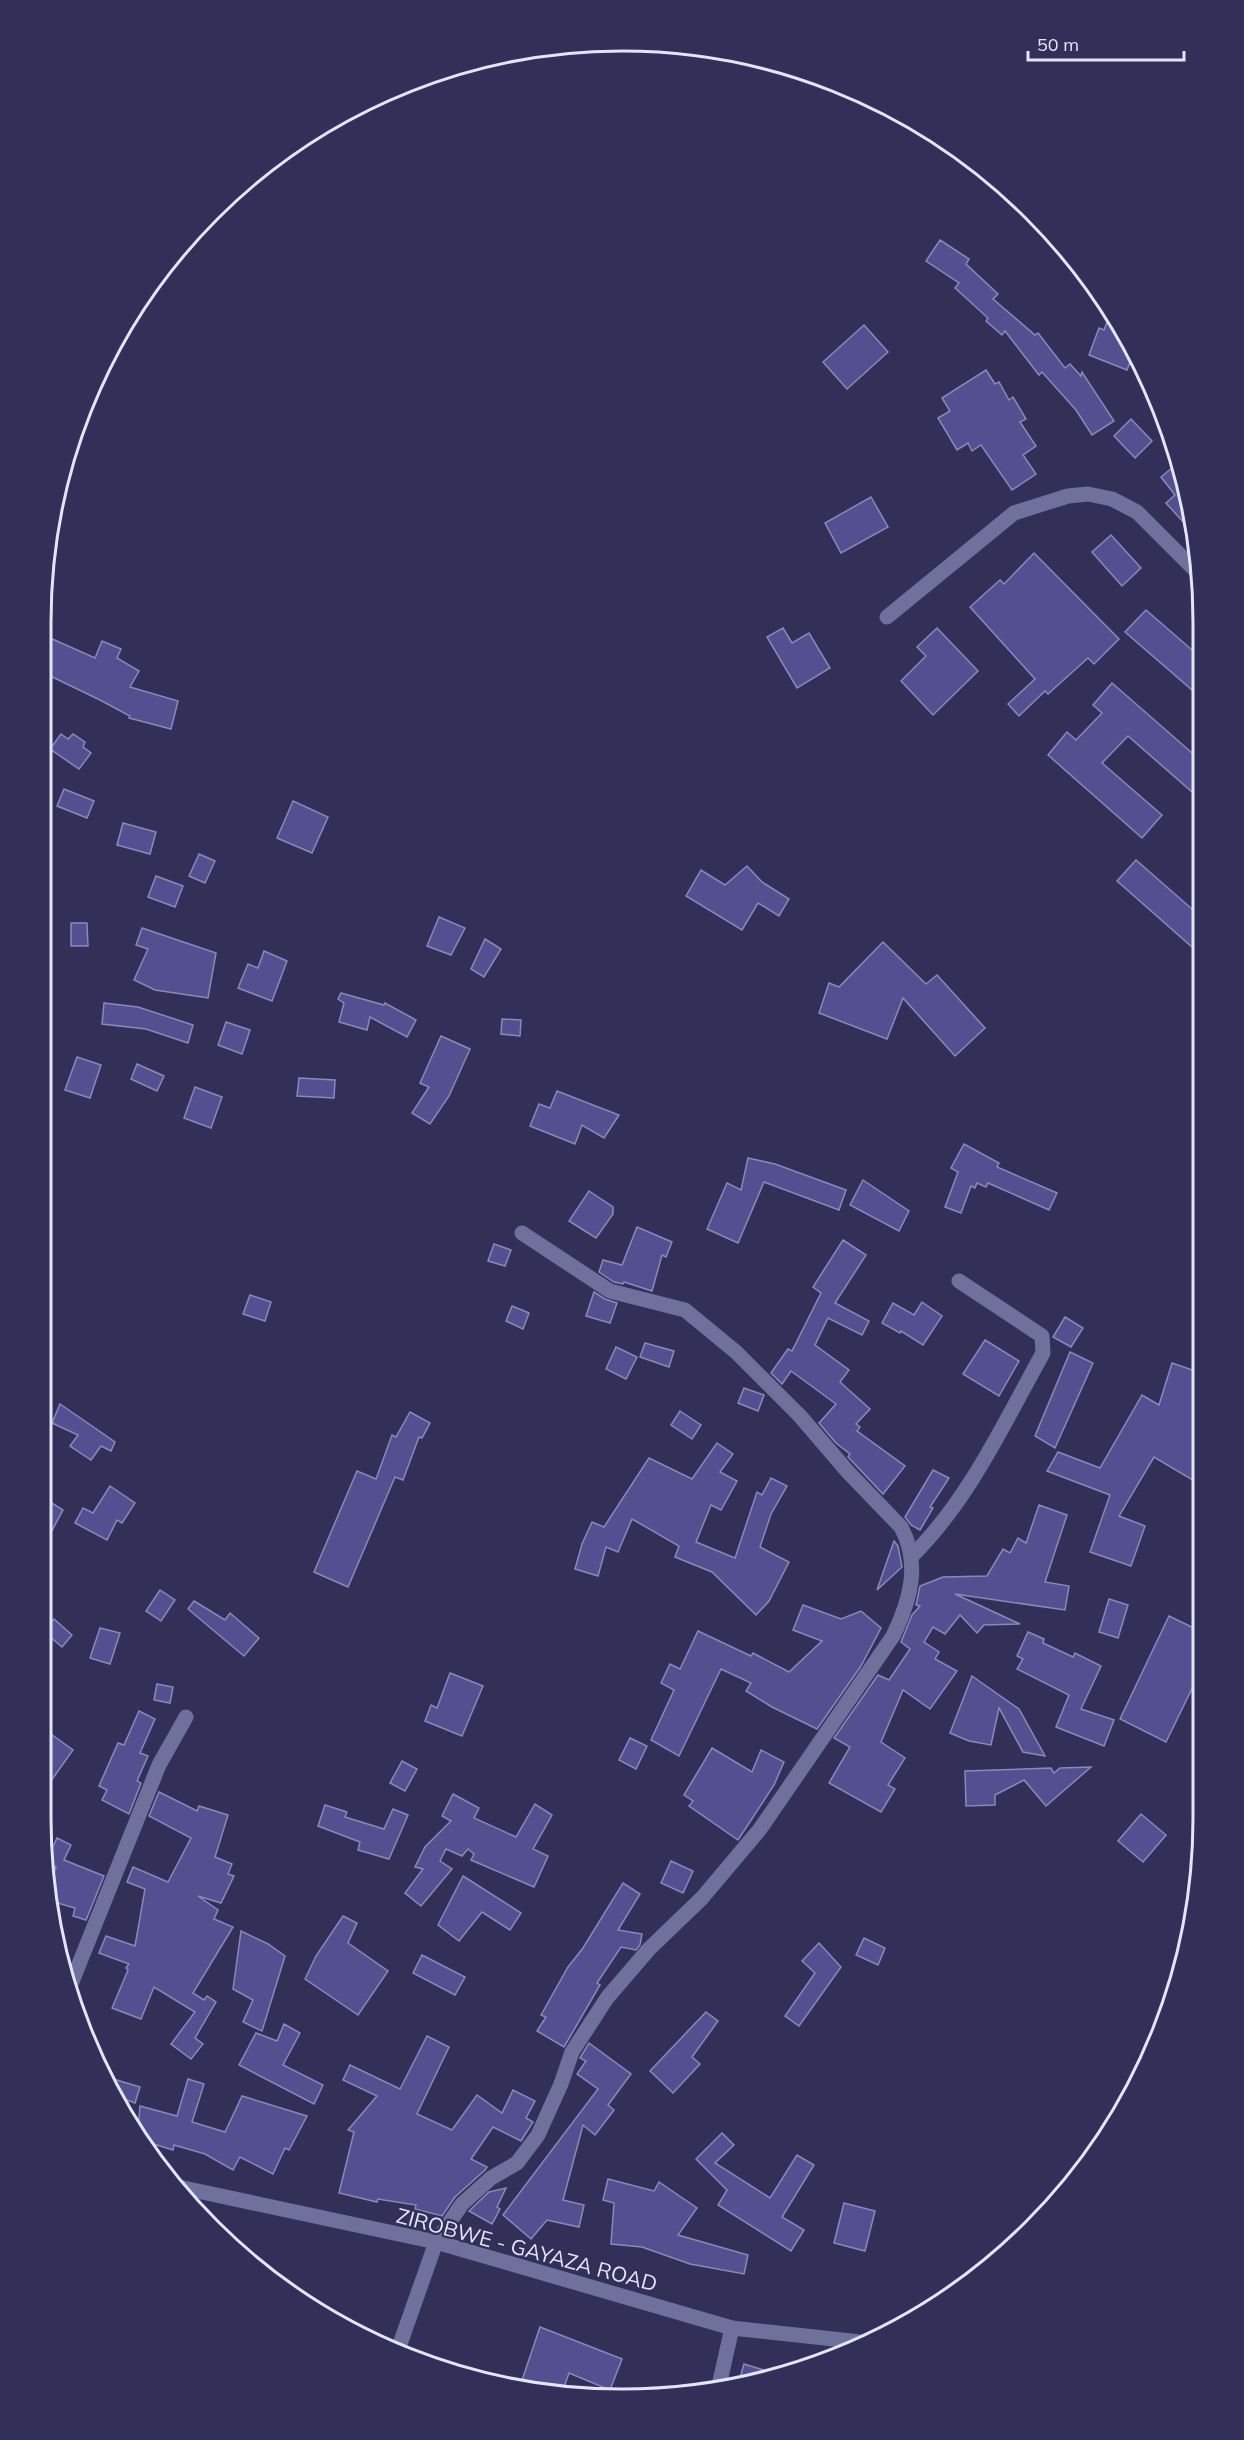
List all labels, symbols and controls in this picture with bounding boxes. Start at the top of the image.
scale bar [1028,24,1184,62]
text: 50 m [1037,33,1079,56]
street label: ZIROBWE - GAYAZA ROAD [394,2202,660,2296]

